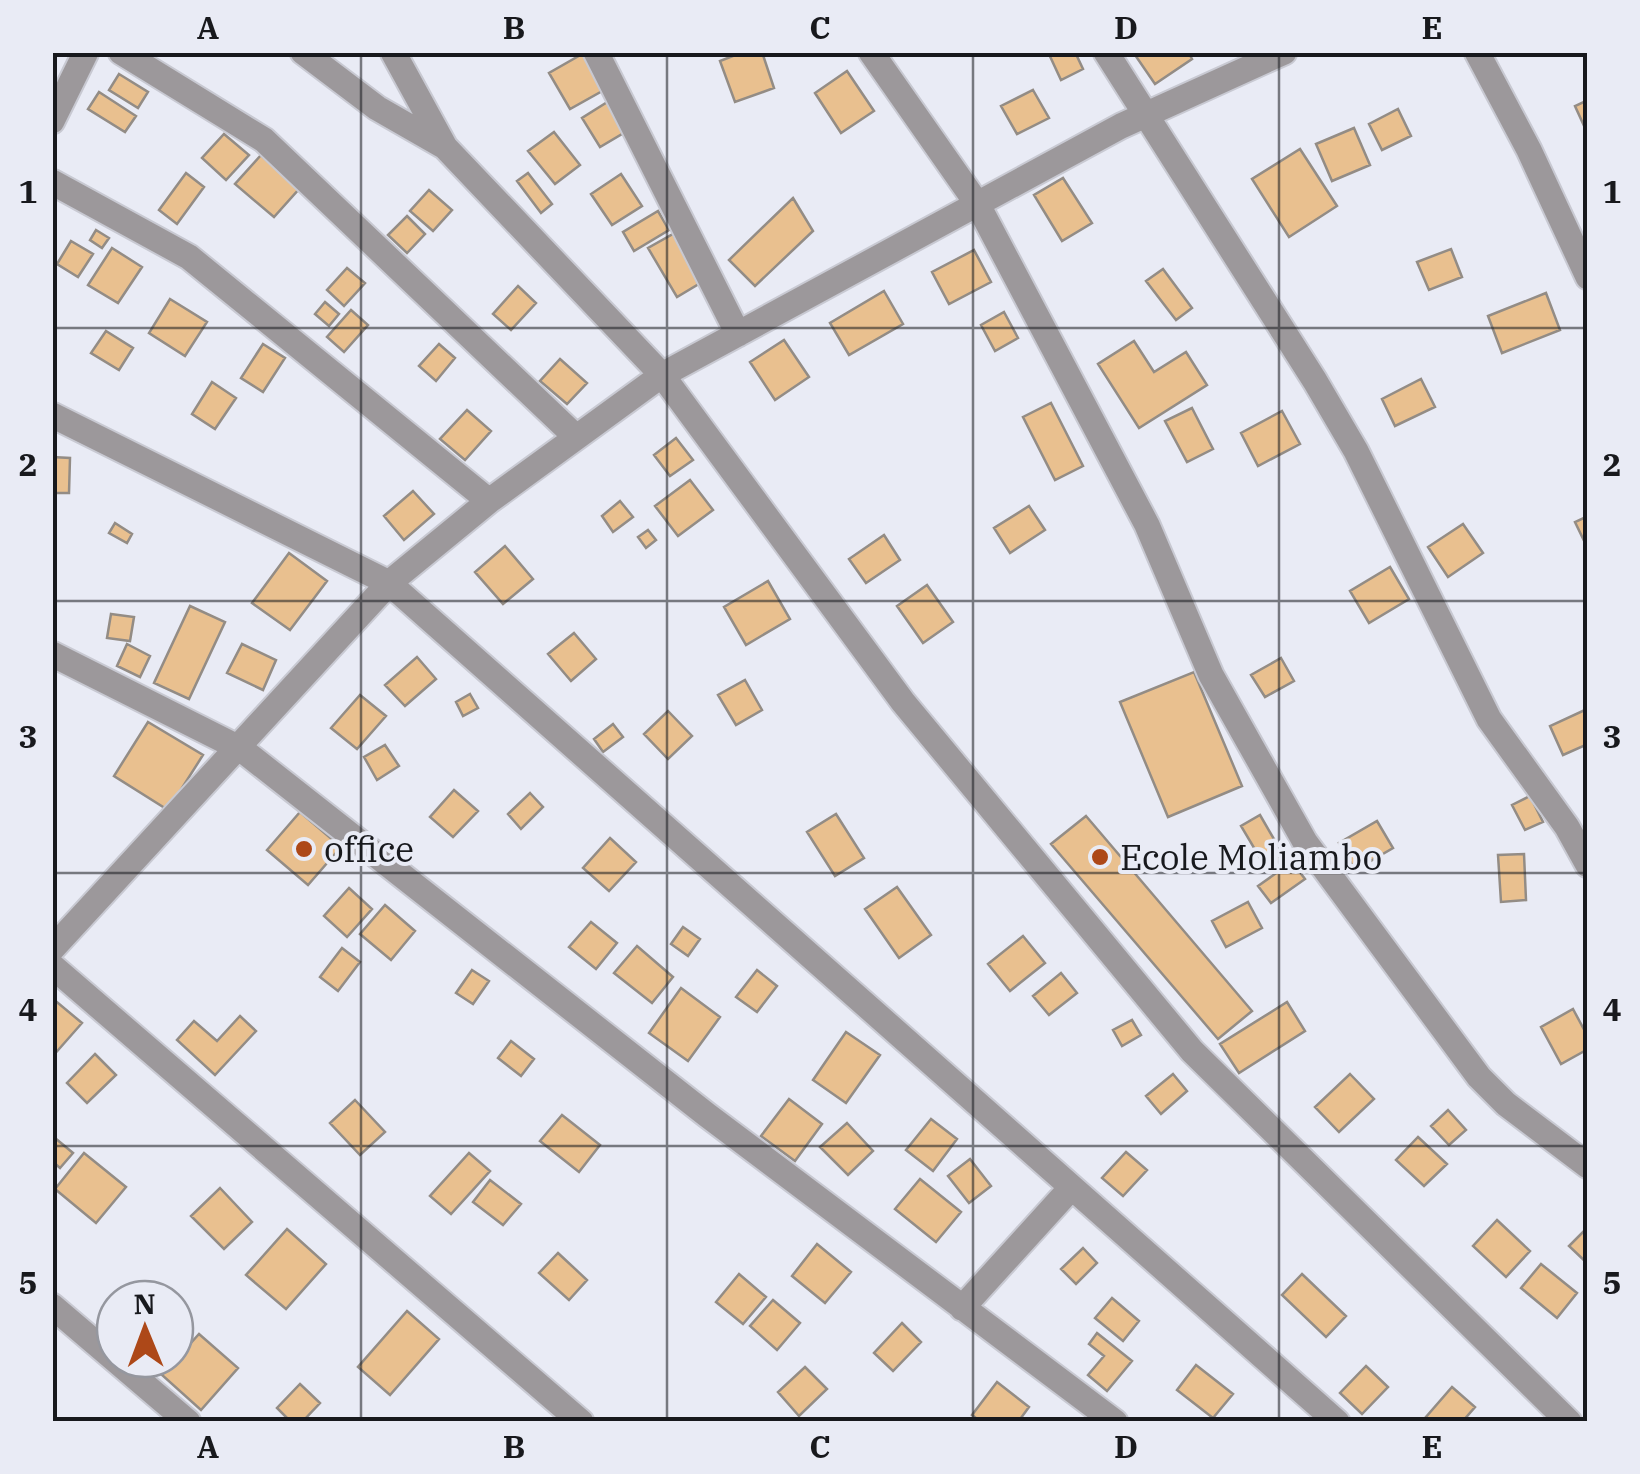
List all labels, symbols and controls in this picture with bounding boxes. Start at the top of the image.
text: A [197,6,219,48]
text: B [503,6,525,48]
text: C [809,6,831,48]
text: D [1114,6,1138,48]
text: E [1421,6,1443,48]
text: 1 [18,170,38,212]
text: 1 [1602,170,1622,212]
text: 2 [18,443,38,485]
text: 2 [1602,443,1622,485]
text: 3 [18,715,38,757]
text: 3 [1602,715,1622,757]
place label: office [324,826,414,872]
place label: Ecole Moliambo [1120,834,1382,880]
marker: office [293,838,315,860]
marker: Ecole Moliambo [1089,846,1111,868]
text: 4 [18,988,38,1030]
text: 4 [1602,988,1622,1030]
text: 5 [18,1261,38,1303]
text: 5 [1602,1261,1622,1303]
north arrow [95,1279,195,1379]
text: N [133,1285,156,1322]
text: A [197,1425,219,1467]
text: B [503,1425,525,1467]
text: C [809,1425,831,1467]
text: D [1114,1425,1138,1467]
text: E [1421,1425,1443,1467]

